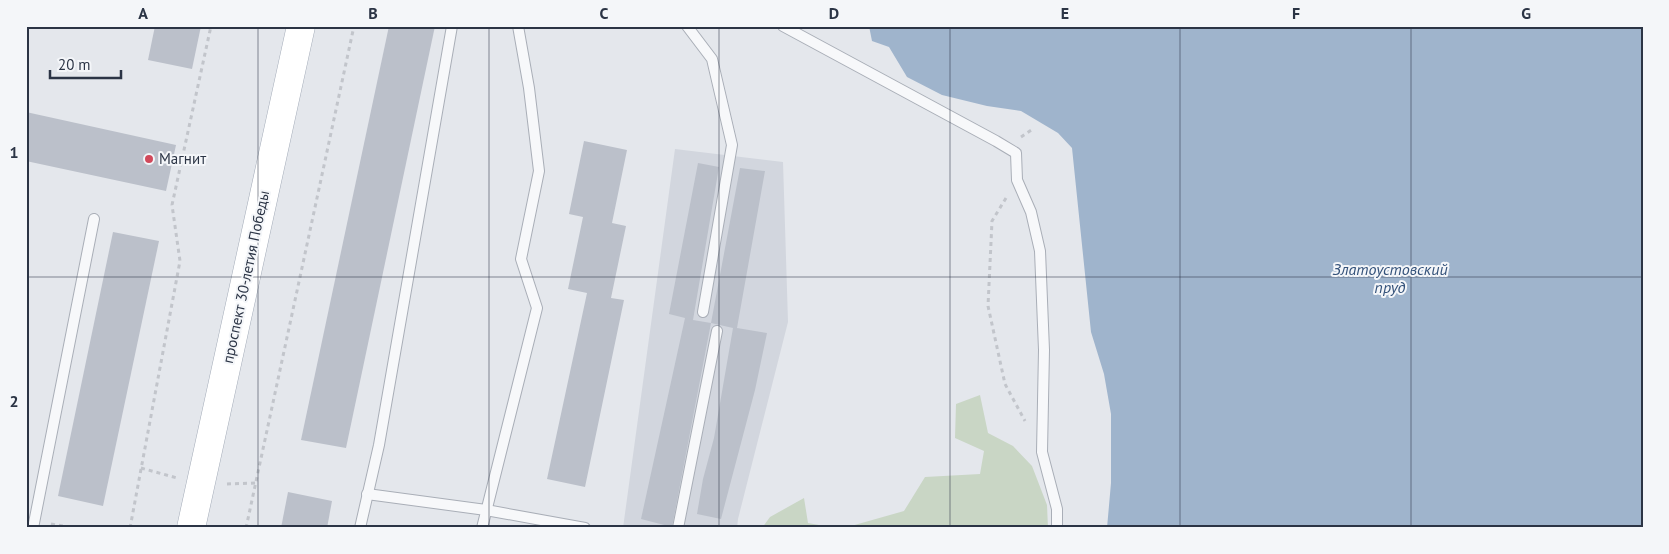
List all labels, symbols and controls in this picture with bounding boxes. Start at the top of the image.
text: A [138,3,148,23]
text: B [368,3,378,23]
text: C [600,3,609,23]
text: D [829,3,839,23]
text: E [1061,3,1069,23]
text: F [1292,3,1300,23]
text: G [1521,3,1531,23]
scale bar [50,48,121,80]
text: 20 m [58,55,91,74]
text: 1 [9,142,19,162]
place label: Магнит [159,149,206,168]
marker: Магнит [143,153,155,165]
street label: проспект 30-летия Победы [218,189,273,365]
water label: Златоустовский пруд [1332,259,1448,297]
text: 2 [9,391,19,411]

